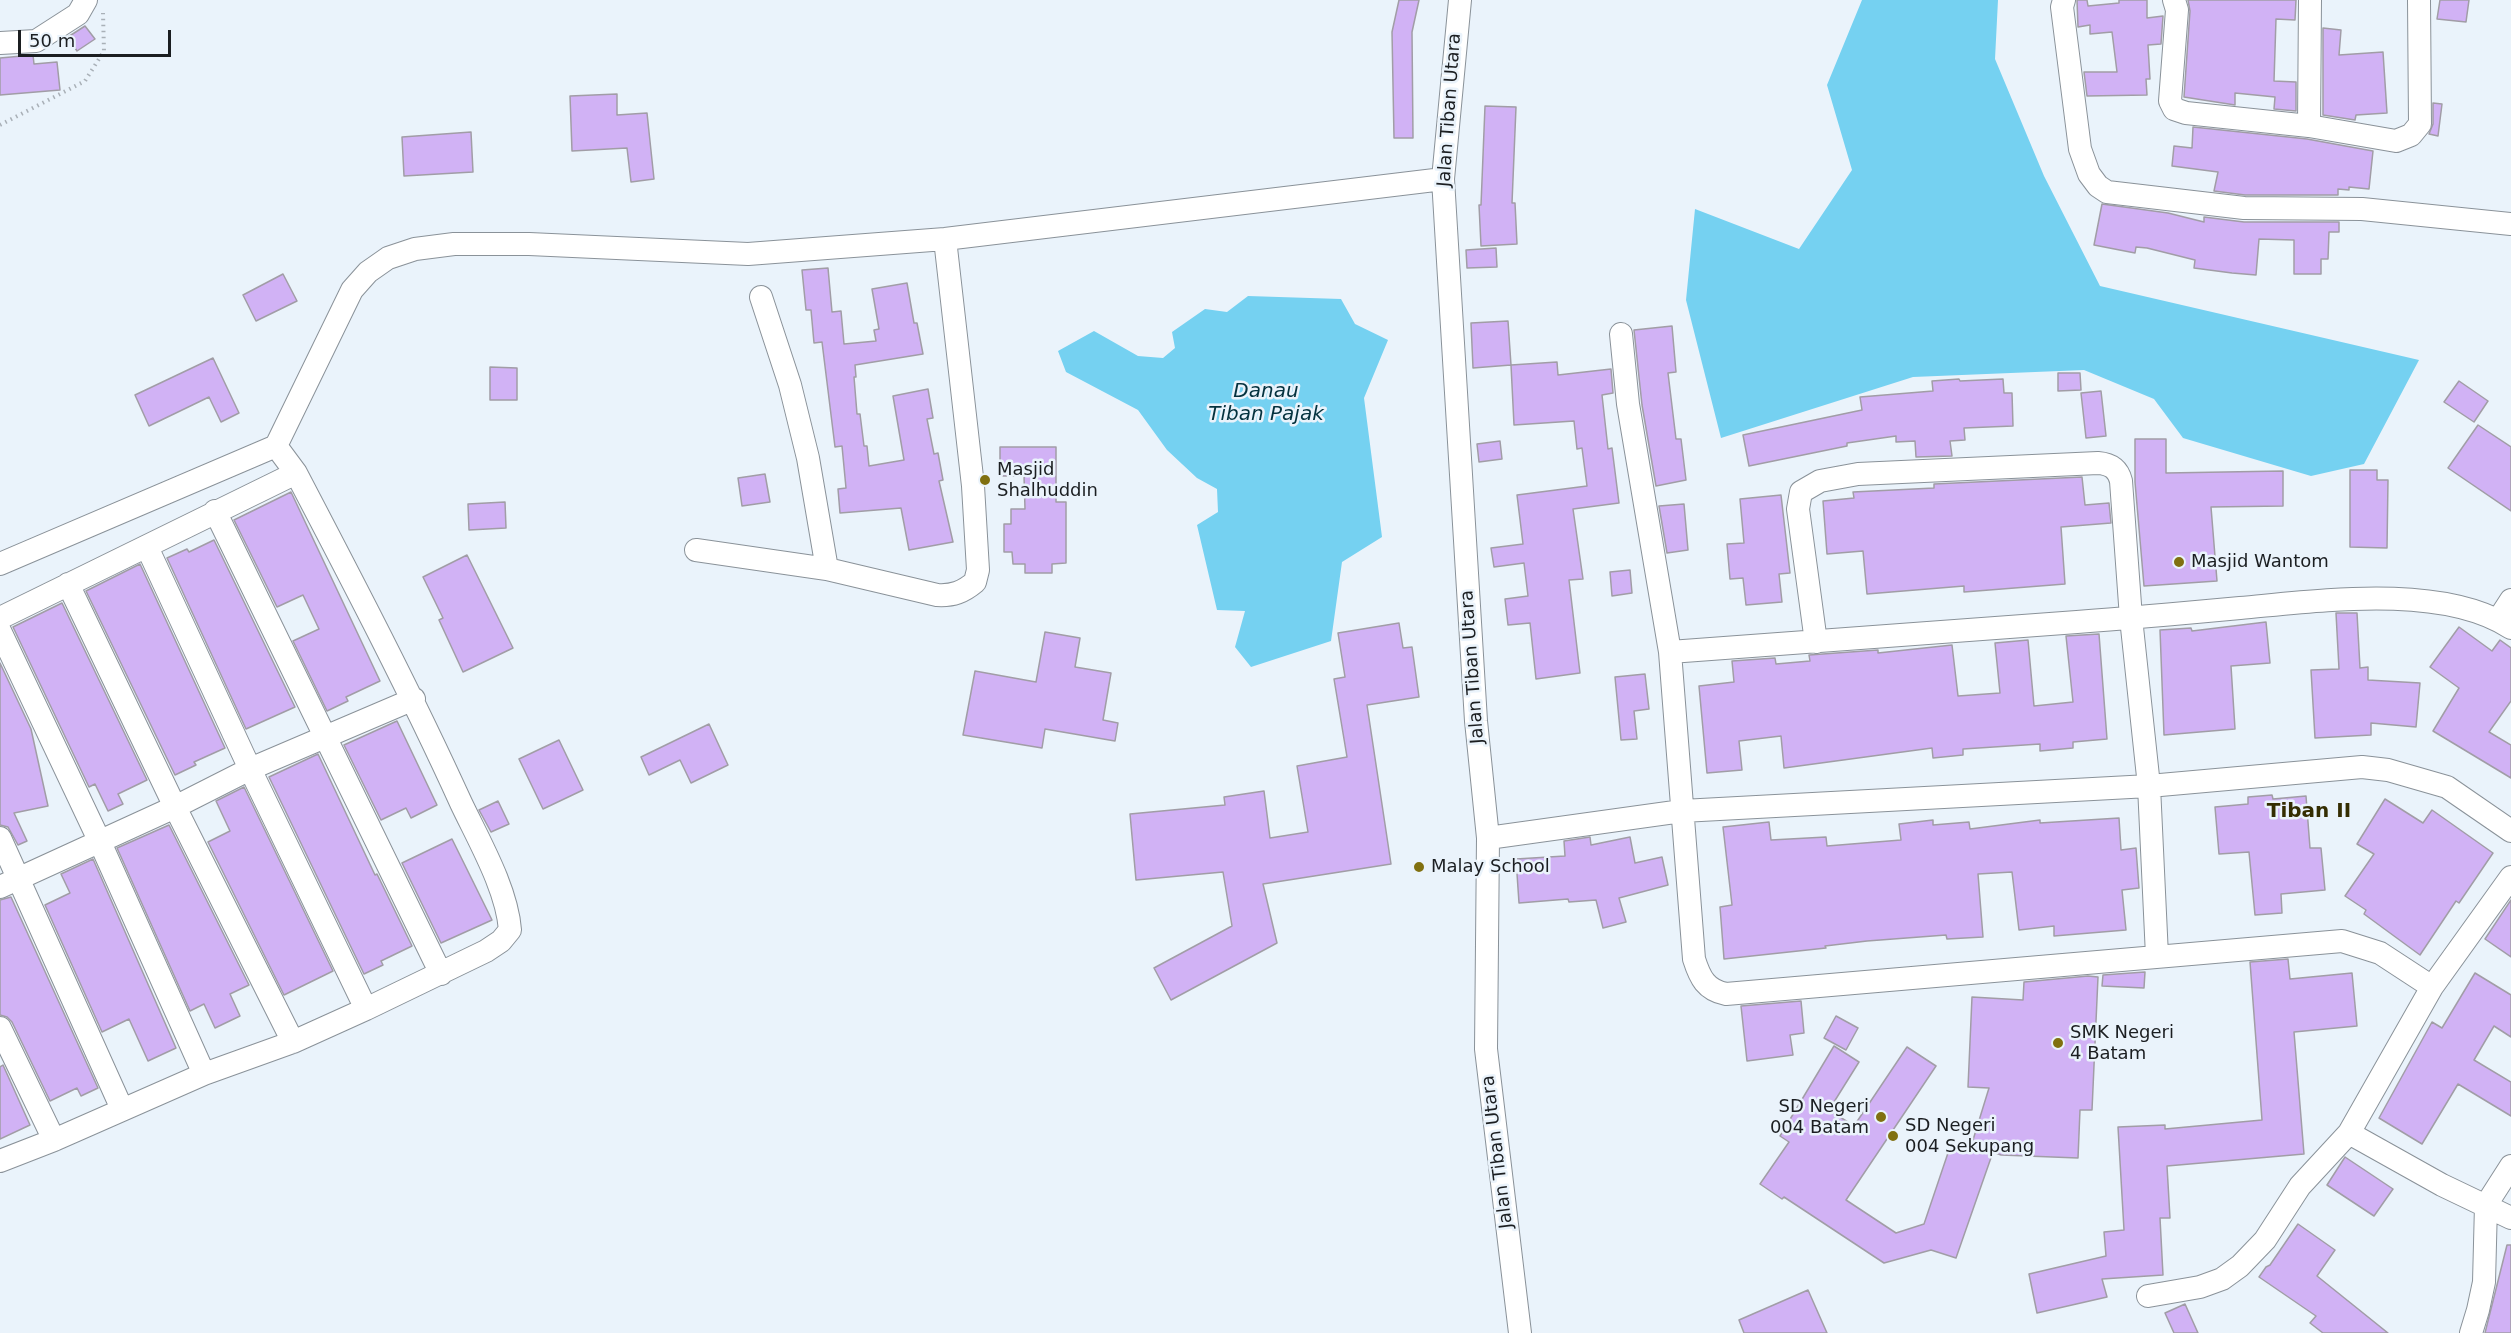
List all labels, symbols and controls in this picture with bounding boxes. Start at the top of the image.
scale bar [21,18,174,56]
text: 50 m [29,30,75,51]
street label: Jalan Tiban Utara [1434,32,1466,188]
water label: Danau Tiban Pajak [1208,380,1324,427]
place label: Masjid Shalhuddin [997,459,1098,502]
marker: Masjid Shalhuddin [978,473,992,487]
place label: Masjid Wantom [2191,551,2329,573]
marker: Masjid Wantom [2172,555,2186,569]
street label: Jalan Tiban Utara [1457,589,1489,745]
district label: Tiban II [2267,800,2351,824]
place label: Malay School [1431,856,1550,878]
marker: Malay School [1412,860,1426,874]
place label: SMK Negeri 4 Batam [2070,1022,2174,1064]
marker: SMK Negeri 4 Batam [2051,1036,2065,1050]
street label: Jalan Tiban Utara [1478,1074,1518,1230]
place label: SD Negeri 004 Batam [1770,1096,1869,1138]
marker: SD Negeri 004 Batam [1874,1110,1888,1124]
place label: SD Negeri 004 Sekupang [1905,1115,2034,1158]
marker: SD Negeri 004 Sekupang [1886,1129,1900,1143]

